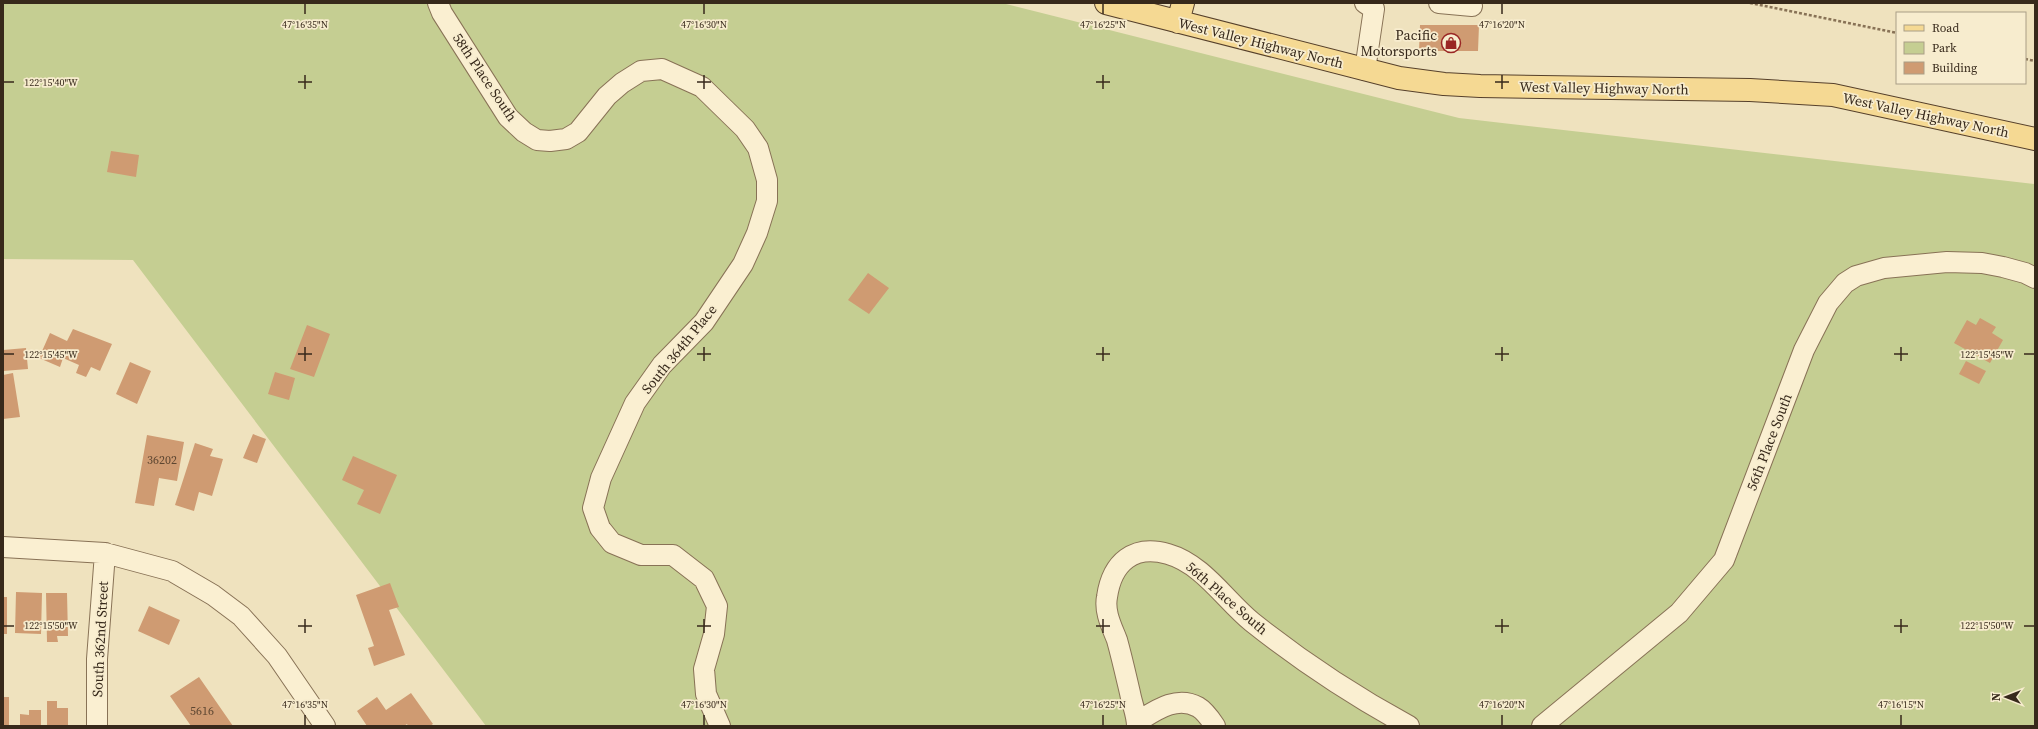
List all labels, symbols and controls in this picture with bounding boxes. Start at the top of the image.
legend [1896,12,2026,84]
street label: West Valley Highway North [1176,13,1346,73]
text: 47°16'35"N [282,18,328,31]
text: 47°16'30"N [681,18,727,31]
text: 47°16'25"N [1080,18,1126,31]
text: 47°16'20"N [1479,18,1525,31]
text: Road [1932,20,1959,36]
place label: Pacific Motorsports [1360,25,1437,61]
street label: 58th Place South [448,29,522,125]
shop icon: Pacific Motorsports [1440,32,1462,54]
text: Park [1932,40,1957,56]
text: Building [1932,60,1977,76]
text: 122°15'40"W [24,76,78,89]
street label: West Valley Highway North [1519,77,1689,99]
street label: West Valley Highway North [1841,88,2011,142]
street label: South 364th Place [637,300,721,398]
text: 122°15'45"W [24,348,78,361]
text: 122°15'45"W [1960,348,2014,361]
street label: 56th Place South [1741,390,1797,494]
house number: 36202 [147,452,177,468]
street label: 56th Place South [1182,557,1272,639]
street label: South 362nd Street [87,580,113,697]
text: 122°15'50"W [24,619,78,632]
text: 122°15'50"W [1960,619,2014,632]
north arrow [1986,677,2026,717]
text: N [1989,693,2004,701]
text: 47°16'35"N [282,698,328,711]
text: 47°16'30"N [681,698,727,711]
text: 47°16'25"N [1080,698,1126,711]
text: 47°16'20"N [1479,698,1525,711]
text: 47°16'15"N [1878,698,1924,711]
house number: 5616 [190,703,214,719]

